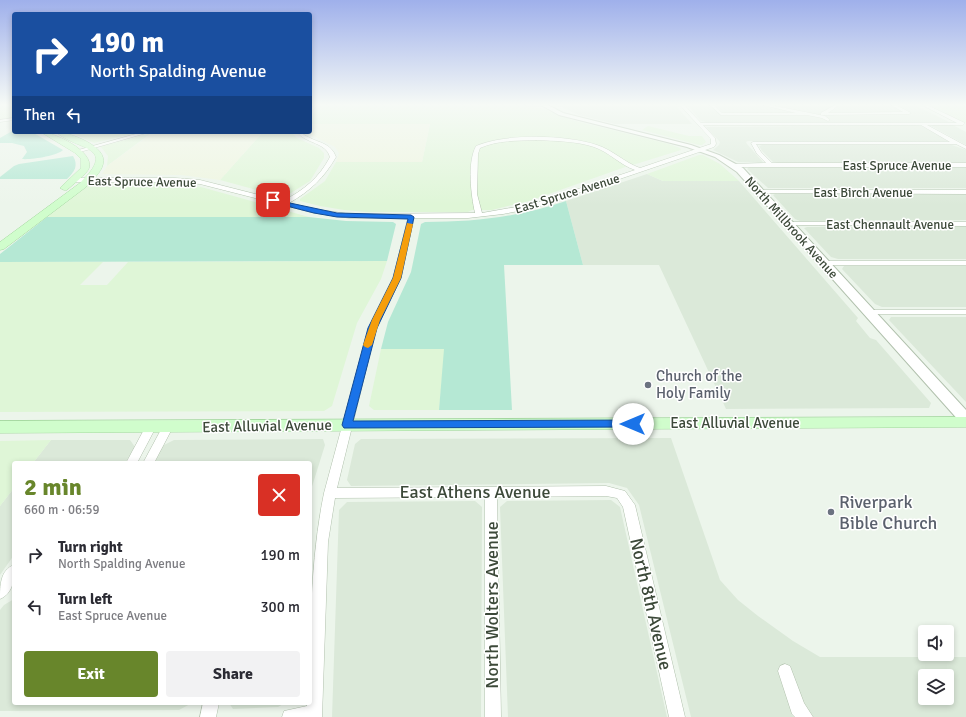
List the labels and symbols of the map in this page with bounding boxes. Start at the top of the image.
street label: East Spruce Avenue [842,158,952,174]
street label: East Spruce Avenue [513,170,622,218]
street label: East Spruce Avenue [87,173,197,191]
street label: North Millbrook Avenue [741,173,841,282]
pin [256,183,290,217]
street label: East Birch Avenue [813,185,913,201]
street label: East Chennault Avenue [826,217,954,233]
place label: Church of the Holy Family [656,367,742,402]
marker: Church of the Holy Family [643,380,653,390]
position arrow [612,403,654,445]
street label: East Alluvial Avenue [670,414,800,432]
street label: East Alluvial Avenue [202,416,332,436]
street label: East Athens Avenue [399,481,551,503]
place label: Riverpark Bible Church [839,491,937,534]
marker: Riverpark Bible Church [826,507,836,517]
street label: North Wolters Avenue [481,521,503,689]
street label: North 8th Avenue [625,536,677,672]

